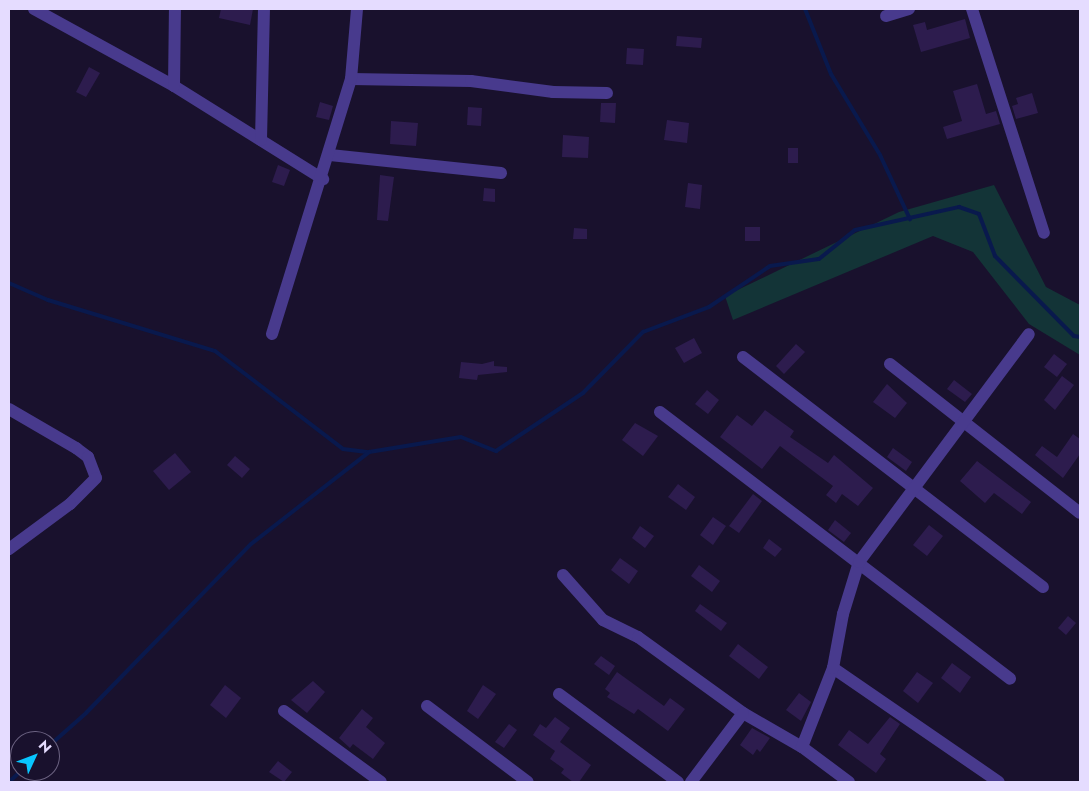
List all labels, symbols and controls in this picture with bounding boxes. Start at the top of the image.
north arrow [10,731,60,781]
text: N [34,736,56,757]

